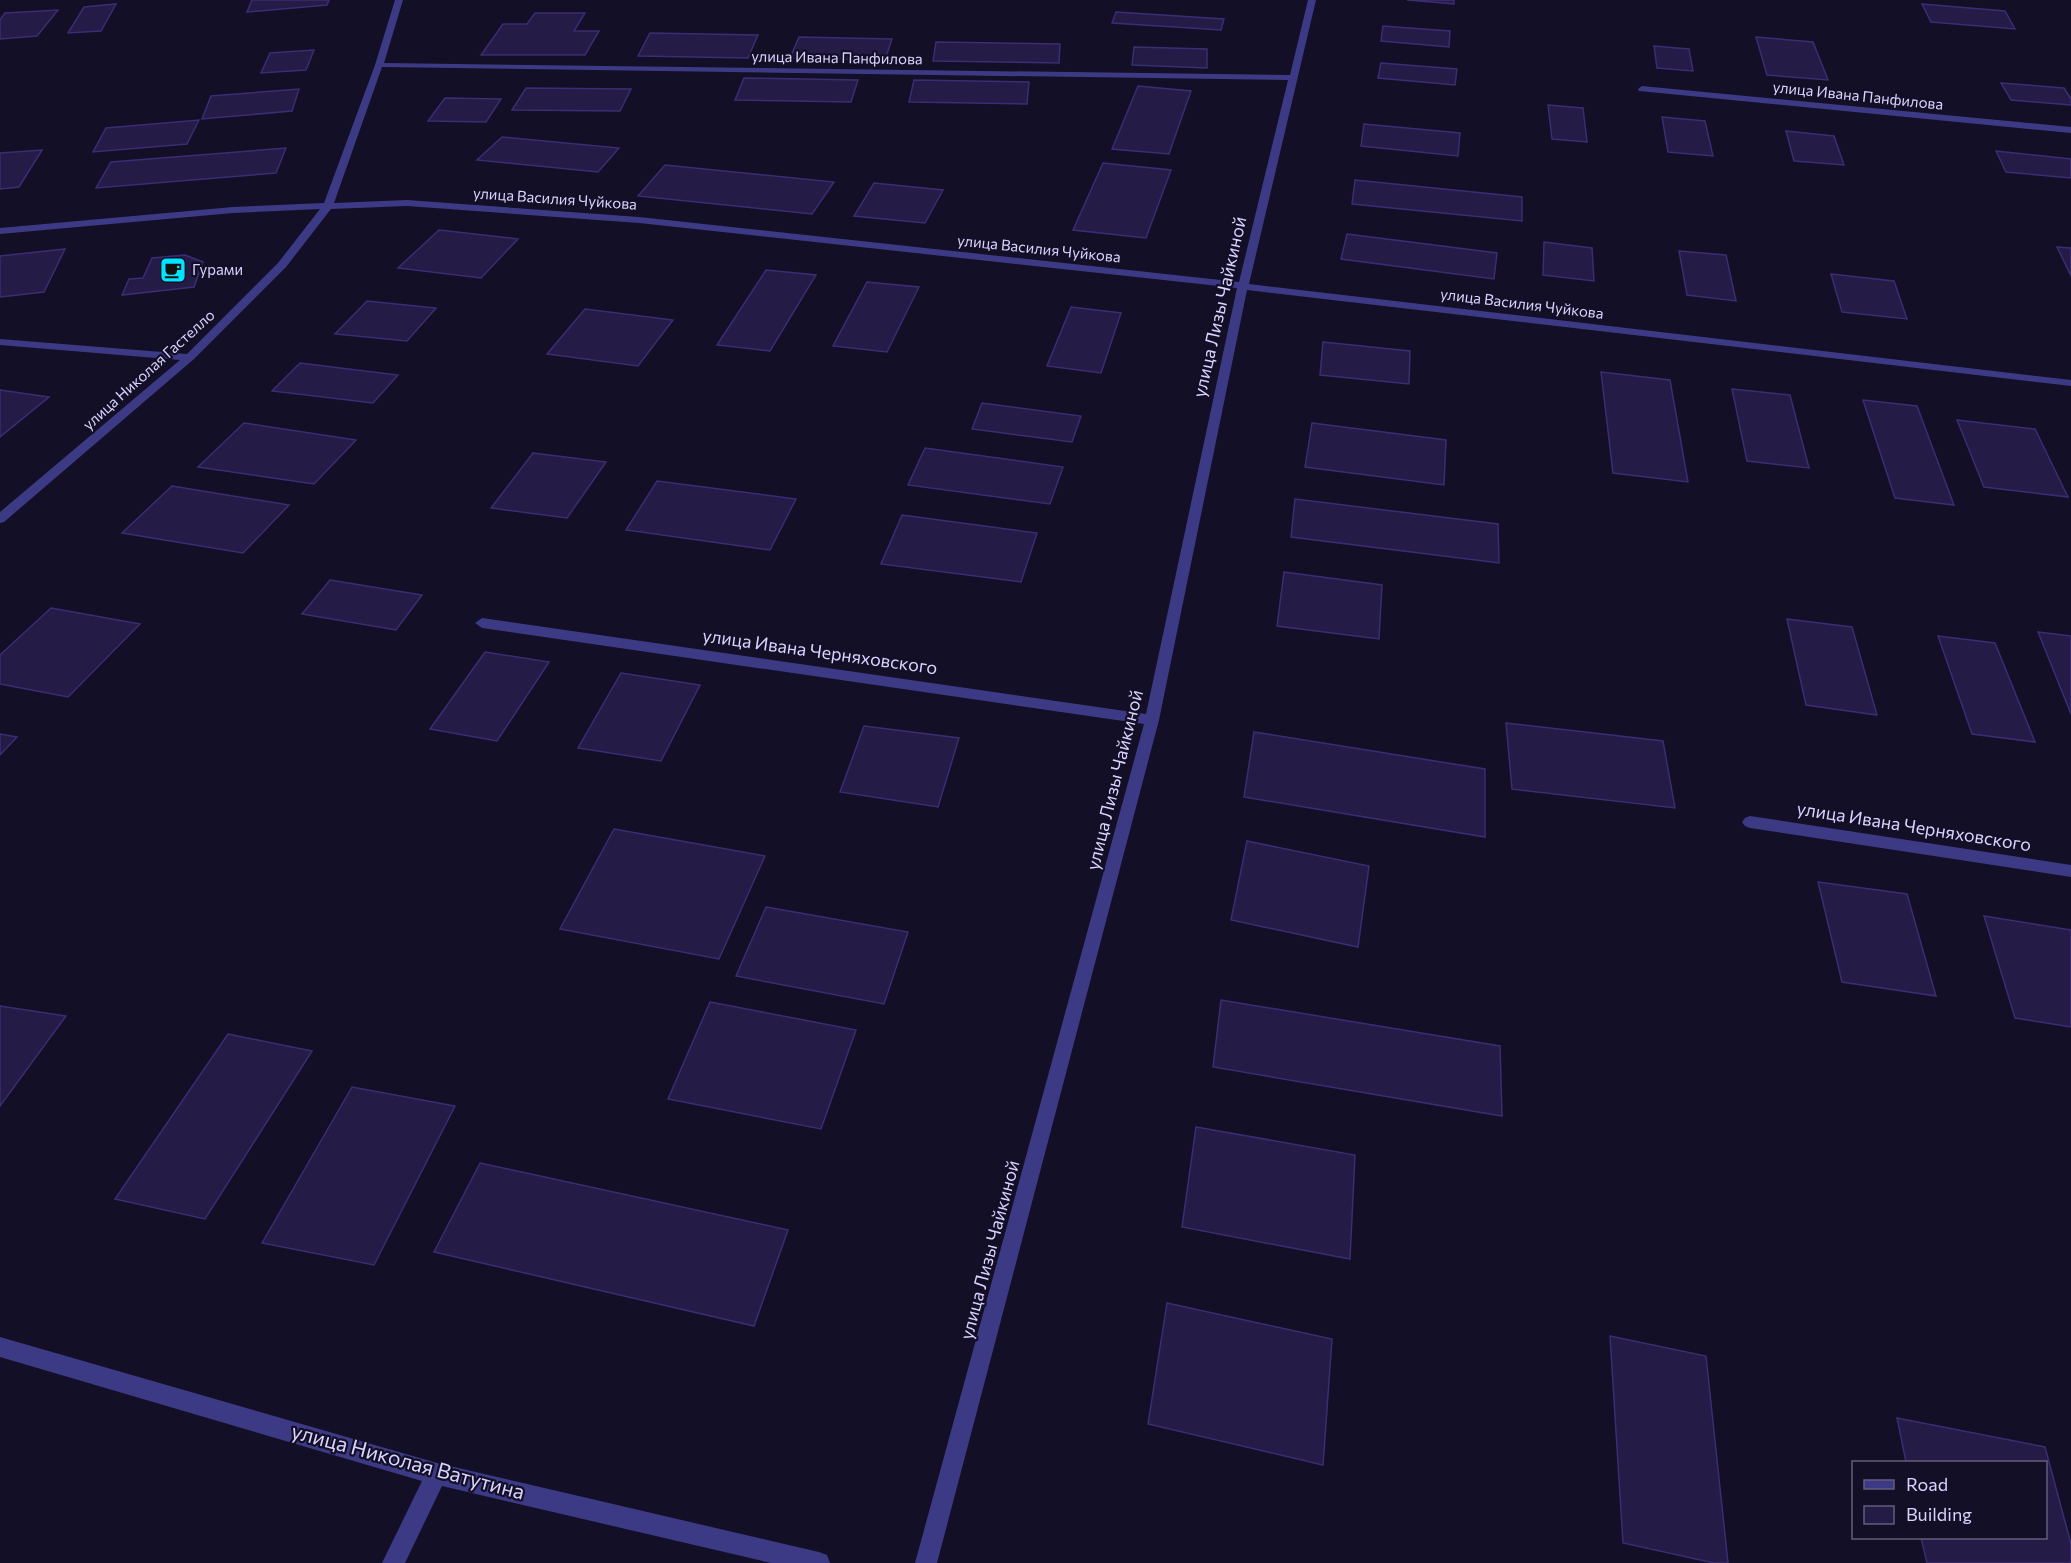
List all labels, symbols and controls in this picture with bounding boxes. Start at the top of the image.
street label: улица Ивана Панфилова [751,47,923,67]
street label: улица Ивана Панфилова [1772,77,1944,113]
street label: улица Василия Чуйкова [472,183,638,213]
street label: улица Лизы Чайкиной [1188,214,1251,399]
street label: улица Василия Чуйкова [956,230,1122,266]
cafe icon: Гурами [158,255,188,285]
place label: Гурами [192,260,243,278]
street label: улица Василия Чуйкова [1439,284,1605,322]
street label: улица Николая Гастелло [79,305,218,433]
street label: улица Ивана Черняховского [701,624,939,678]
street label: улица Лизы Чайкиной [1081,687,1147,872]
street label: улица Ивана Черняховского [1795,797,2033,855]
street label: улица Лизы Чайкиной [954,1158,1024,1342]
street label: улица Николая Ватутина [289,1417,528,1504]
legend [1852,1461,2047,1539]
text: Road [1906,1473,1948,1495]
text: Building [1906,1503,1972,1525]

